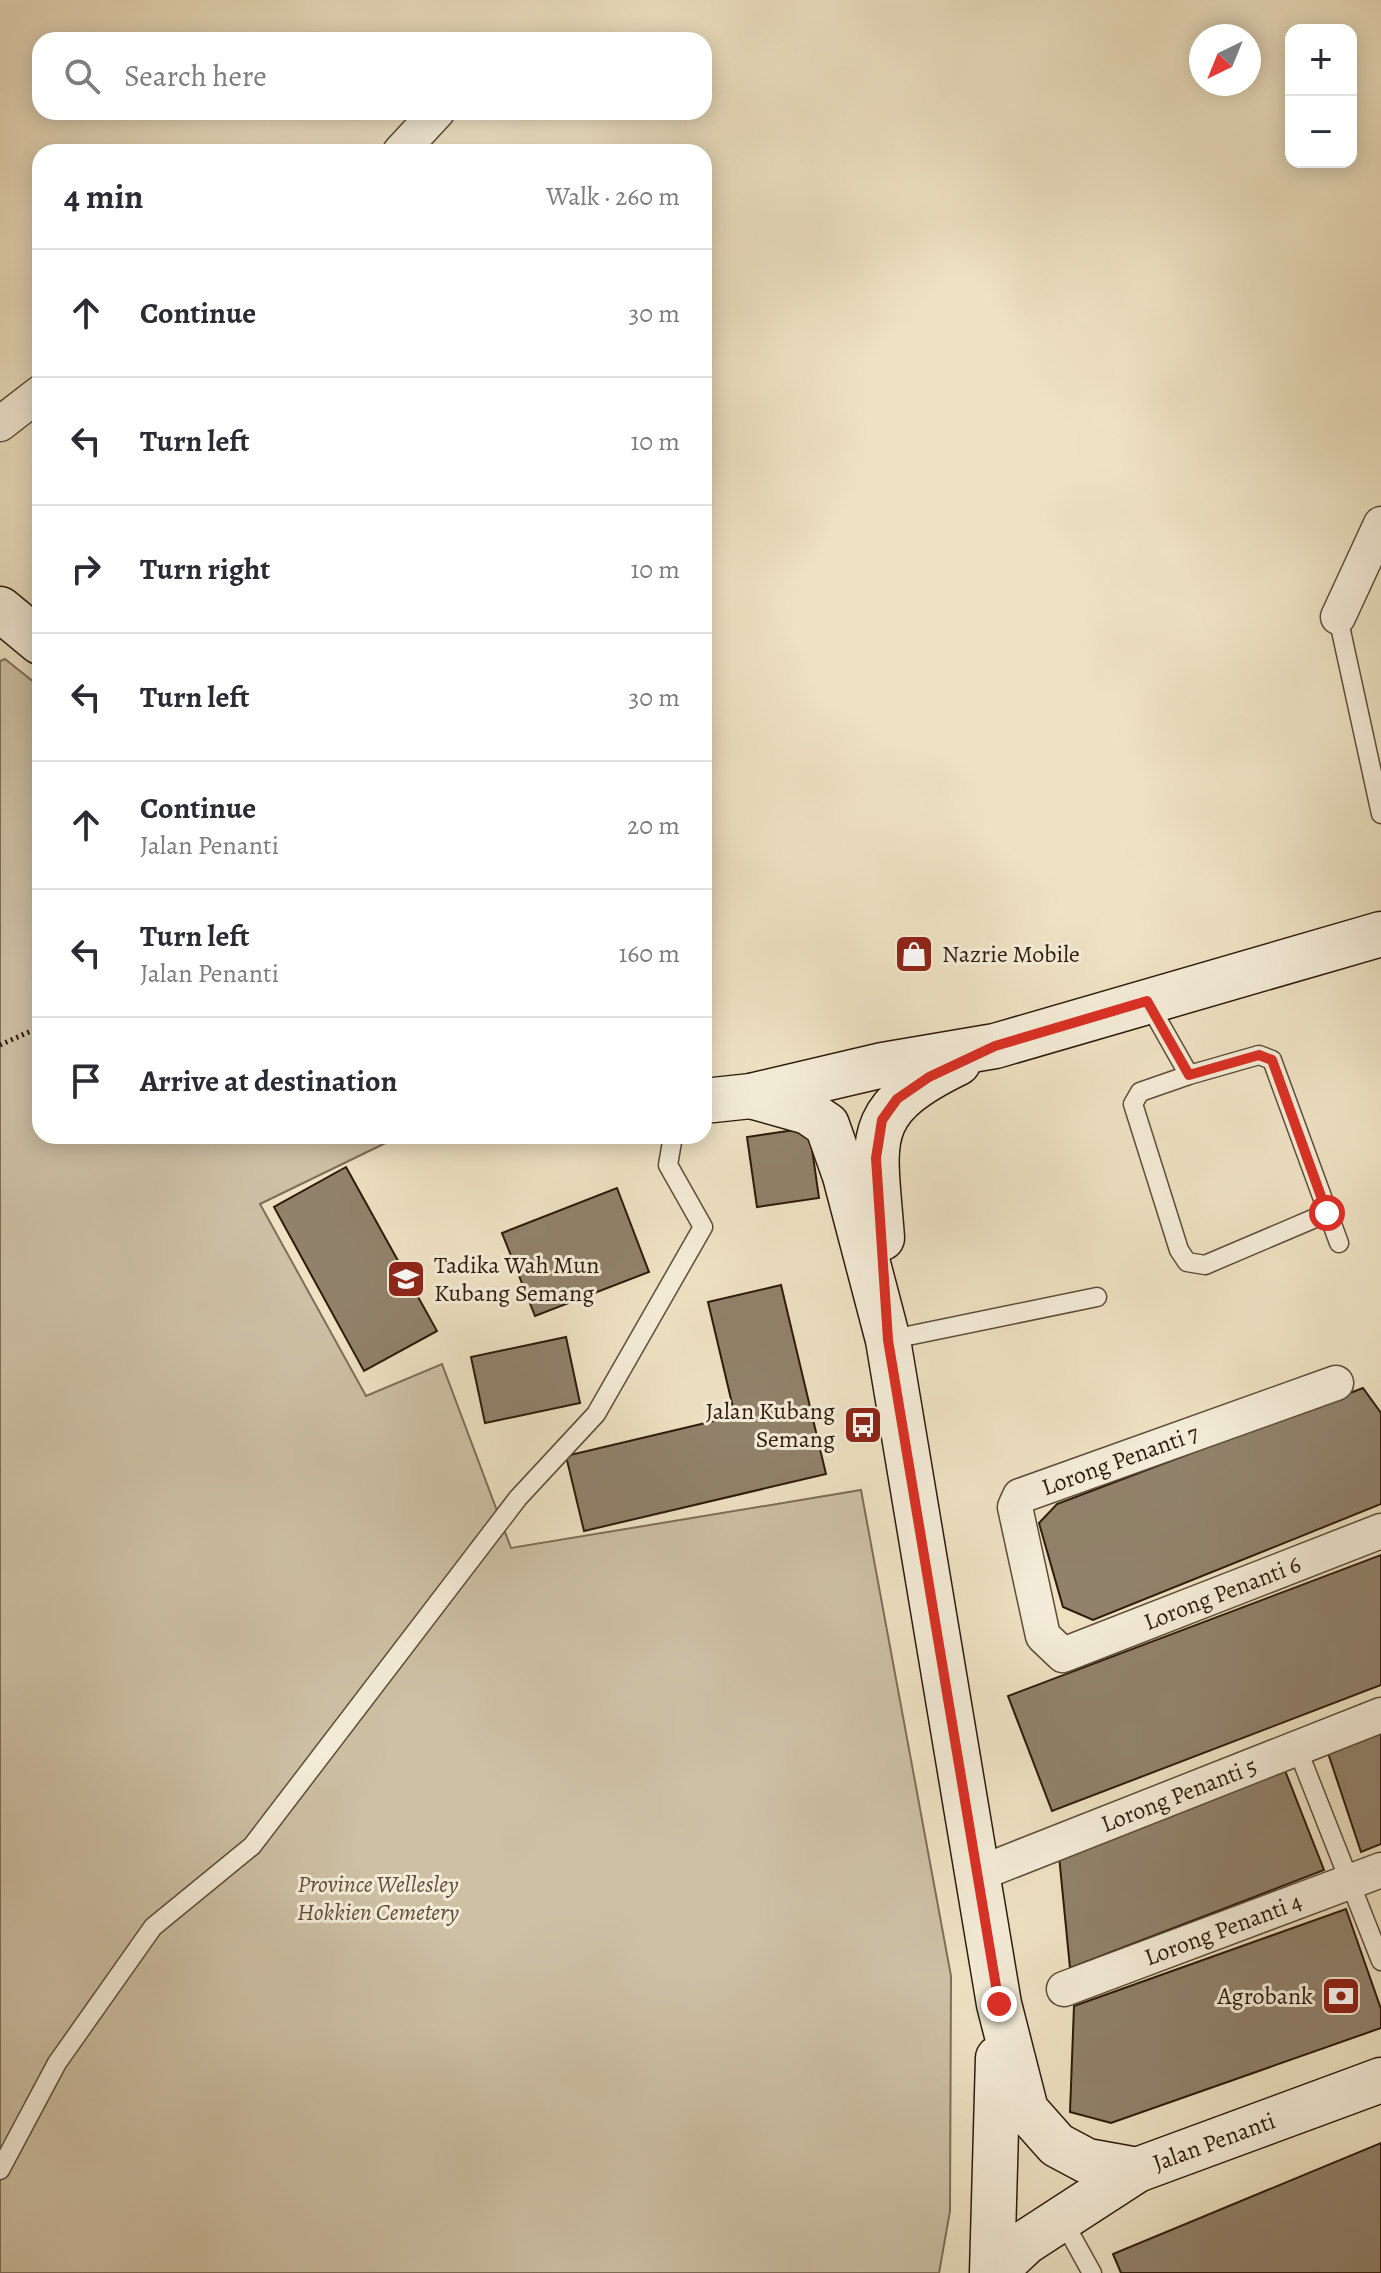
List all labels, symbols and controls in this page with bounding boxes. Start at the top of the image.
north arrow [1189,24,1261,96]
map controls [1285,24,1357,168]
button: + [1285,24,1357,96]
search box [32,32,712,120]
icon: search [60,54,104,98]
text: Search here [124,56,267,96]
button: − [1285,96,1357,168]
text: 4 min [64,173,143,220]
text: Walk · 260 m [546,179,680,214]
icon: ahead [64,291,108,335]
text: Continue [140,293,256,333]
text: 30 m [629,296,680,331]
icon: left [64,419,108,463]
text: Turn left [140,421,249,461]
text: 10 m [630,424,680,459]
icon: right [64,547,108,591]
text: Turn right [140,549,270,589]
text: 10 m [630,552,680,587]
icon: left [64,675,108,719]
text: Turn left [140,677,249,717]
text: 30 m [629,680,680,715]
text: Continue [140,788,256,828]
icon: ahead [64,803,108,847]
text: 20 m [627,808,680,843]
text: Jalan Penanti [140,828,279,863]
text: Turn left [140,916,249,956]
icon: left [64,931,108,975]
shop icon: Nazrie Mobile [893,933,935,975]
text: 160 m [618,936,680,971]
place label: Nazrie Mobile [942,938,1080,970]
text: Jalan Penanti [140,956,279,991]
icon: arrive [64,1059,108,1103]
text: Arrive at destination [140,1061,397,1101]
route start [1309,1195,1345,1231]
place label: Tadika Wah Mun Kubang Semang [434,1249,599,1309]
school or university icon: Tadika Wah Mun Kubang Semang [385,1258,427,1300]
place label: Jalan Kubang Semang [706,1395,835,1455]
bus stop icon: Jalan Kubang Semang [842,1404,884,1446]
street label: Lorong Penanti 7 [1037,1416,1204,1503]
street label: Lorong Penanti 6 [1139,1548,1305,1638]
street label: Lorong Penanti 5 [1096,1750,1262,1840]
park label: Province Wellesley Hokkien Cemetery [297,1868,460,1928]
street label: Lorong Penanti 4 [1140,1885,1306,1973]
bank icon: Agrobank [1320,1975,1362,2017]
place label: Agrobank [1217,1980,1313,2012]
route end [981,1986,1017,2022]
street label: Jalan Penanti [1148,2104,1280,2179]

